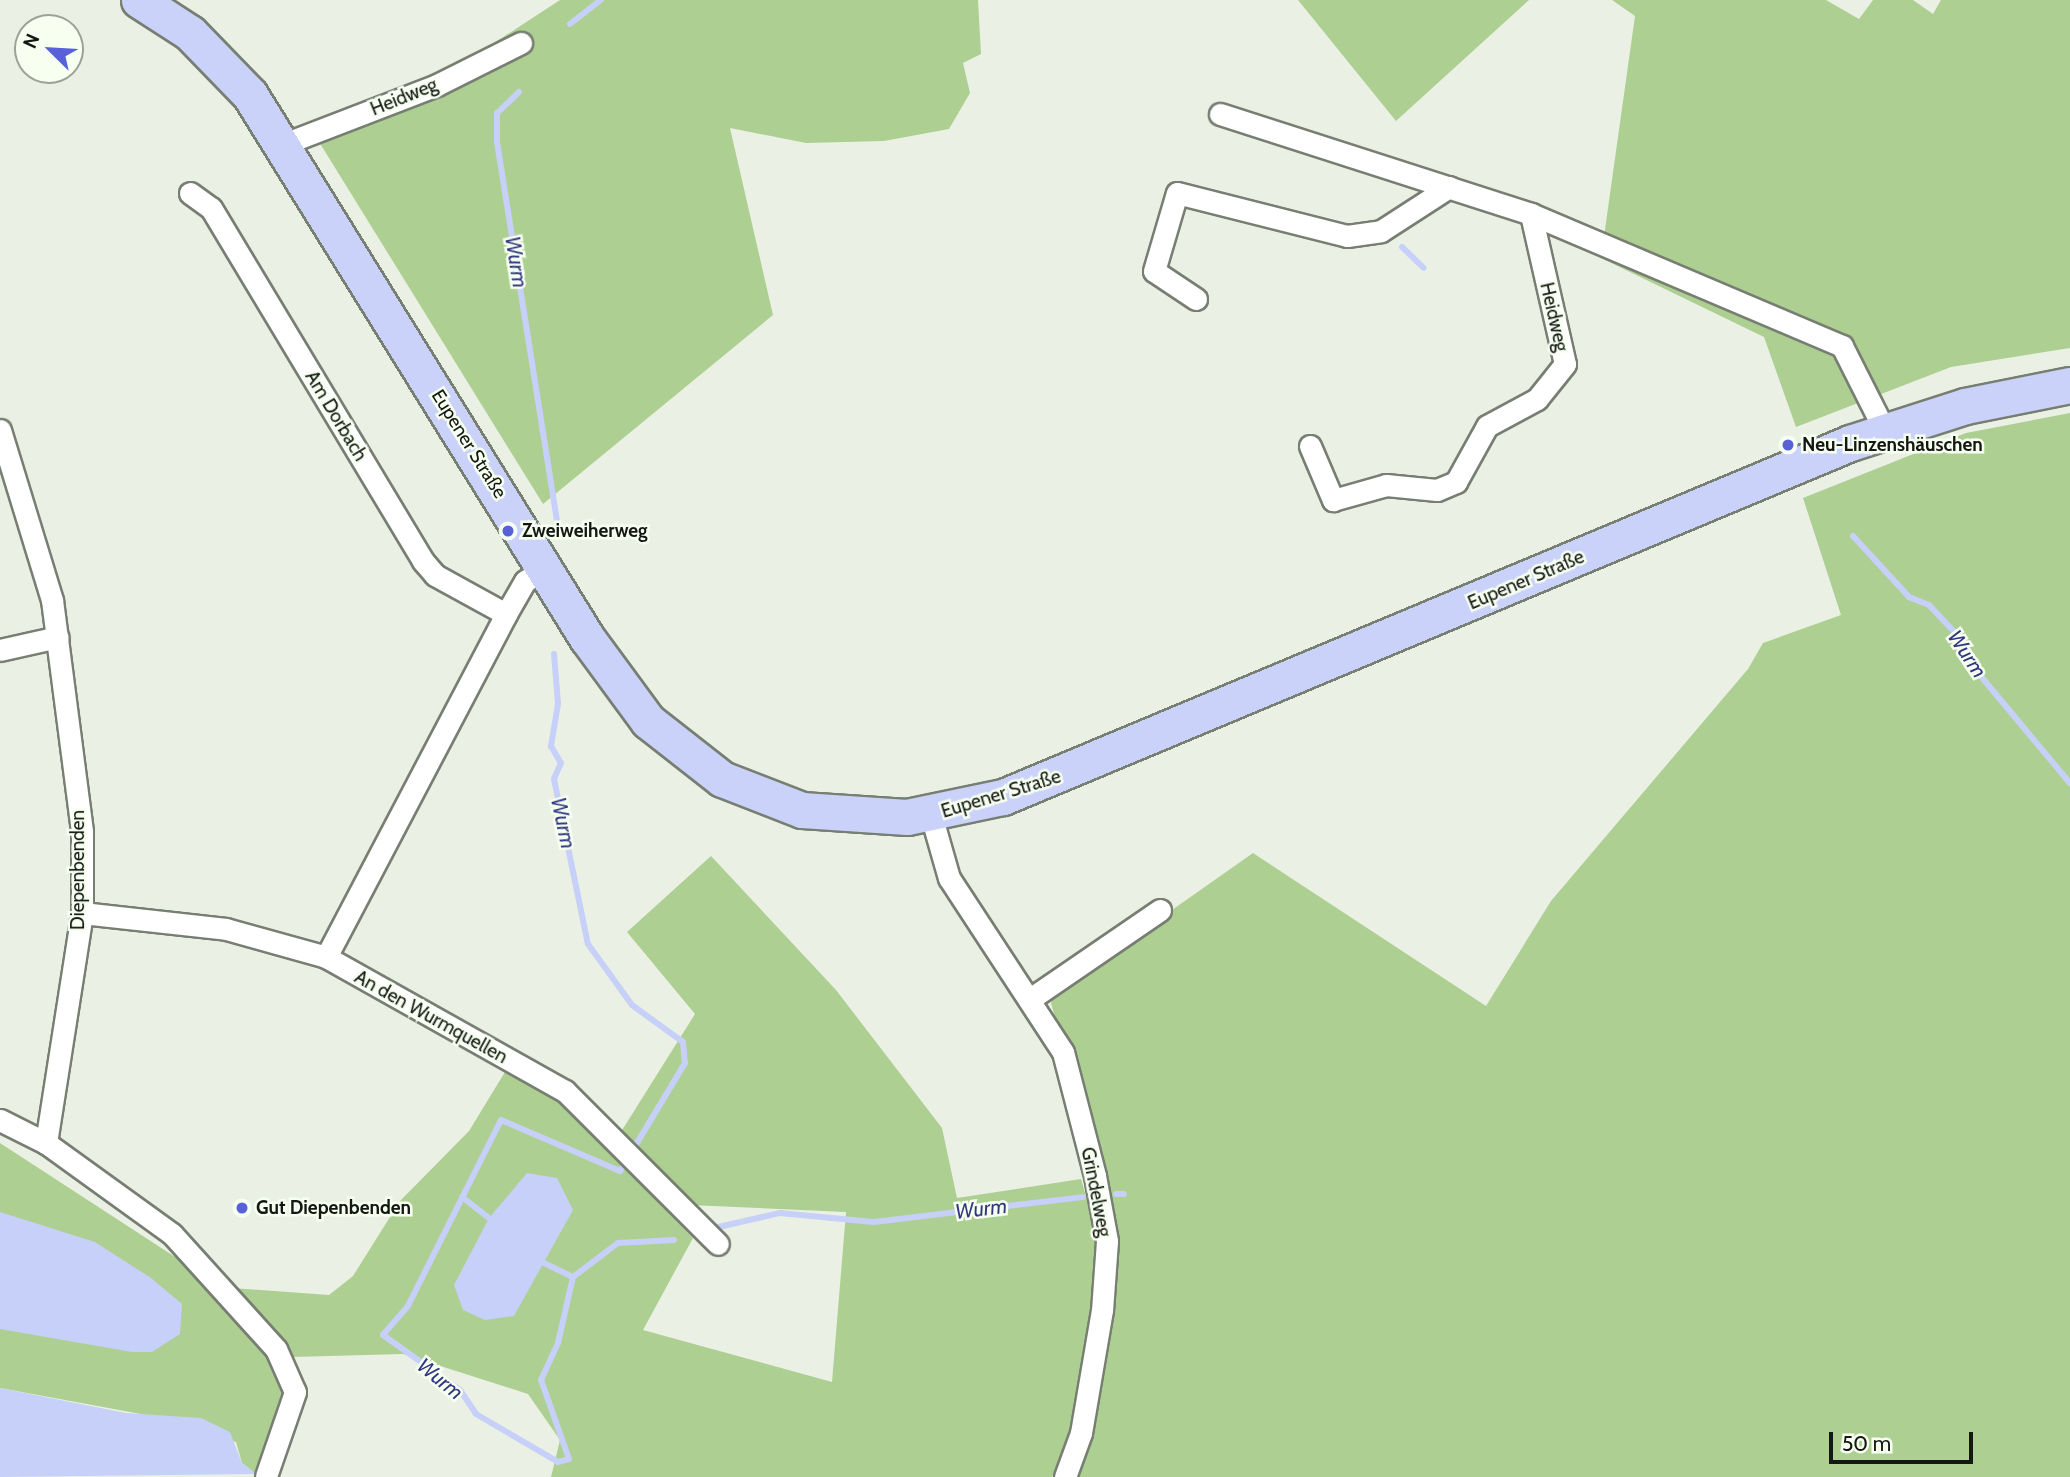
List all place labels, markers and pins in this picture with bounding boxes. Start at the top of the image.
place label: Neu-Linzenshäuschen [1802,434,1983,456]
marker: Neu-Linzenshäuschen [1780,437,1796,453]
place label: Zweiweiherweg [522,520,648,542]
marker: Zweiweiherweg [500,523,516,539]
place label: Gut Diepenbenden [256,1197,411,1219]
marker: Gut Diepenbenden [234,1200,250,1216]

